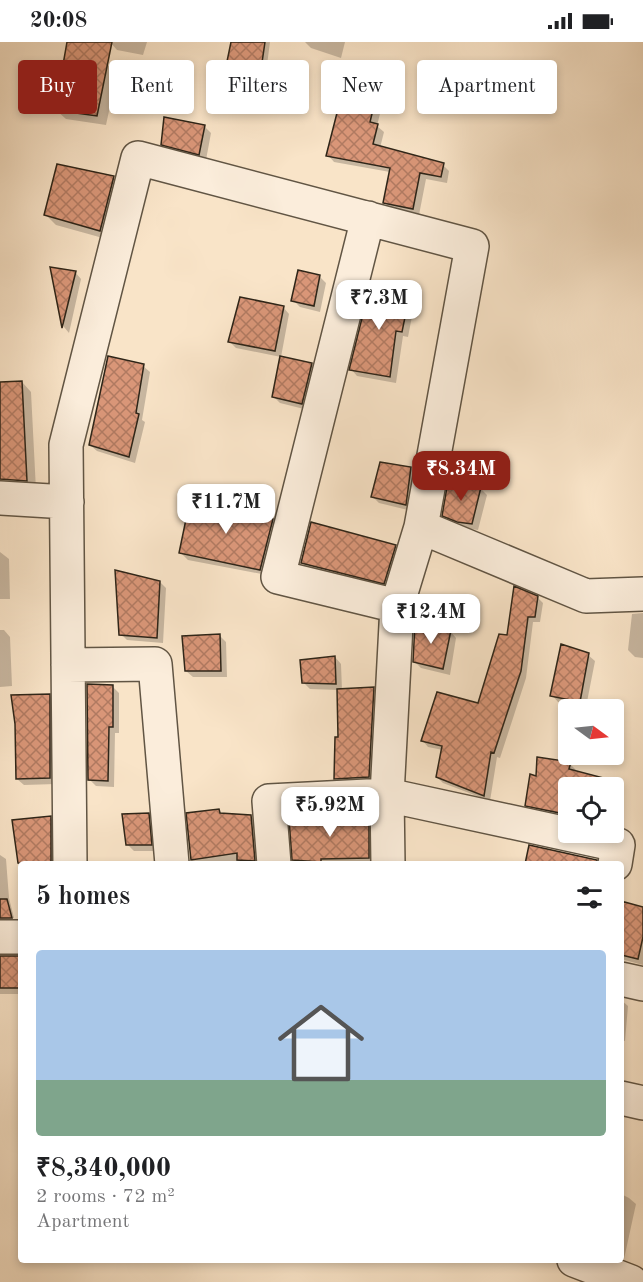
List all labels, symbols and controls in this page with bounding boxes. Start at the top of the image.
text: 20:08 [30,10,87,32]
chip: Buy [18,60,97,114]
chip: Rent [109,60,194,114]
chip: Filters [206,60,309,114]
chip: New [321,60,405,114]
chip: Apartment [417,60,557,114]
pin: ₹7.3M [337,280,421,331]
text: ₹7.3M [350,289,408,309]
pin: ₹8.34M [412,451,510,502]
text: ₹8.34M [426,460,496,480]
pin: ₹11.7M [177,484,275,535]
text: ₹11.7M [191,493,261,513]
pin: ₹12.4M [382,594,480,645]
text: ₹12.4M [396,603,466,623]
north arrow [558,699,624,765]
map controls [558,699,624,843]
button: locate [558,777,624,843]
pin: ₹5.92M [281,787,379,838]
text: ₹5.92M [295,796,365,816]
icon: filters [573,881,606,914]
text: 5 homes [36,884,130,910]
icon: home [267,989,375,1097]
text: ₹8,340,000 [36,1156,171,1182]
text: 2 rooms · 72 m² [36,1187,175,1207]
text: Apartment [36,1212,130,1232]

